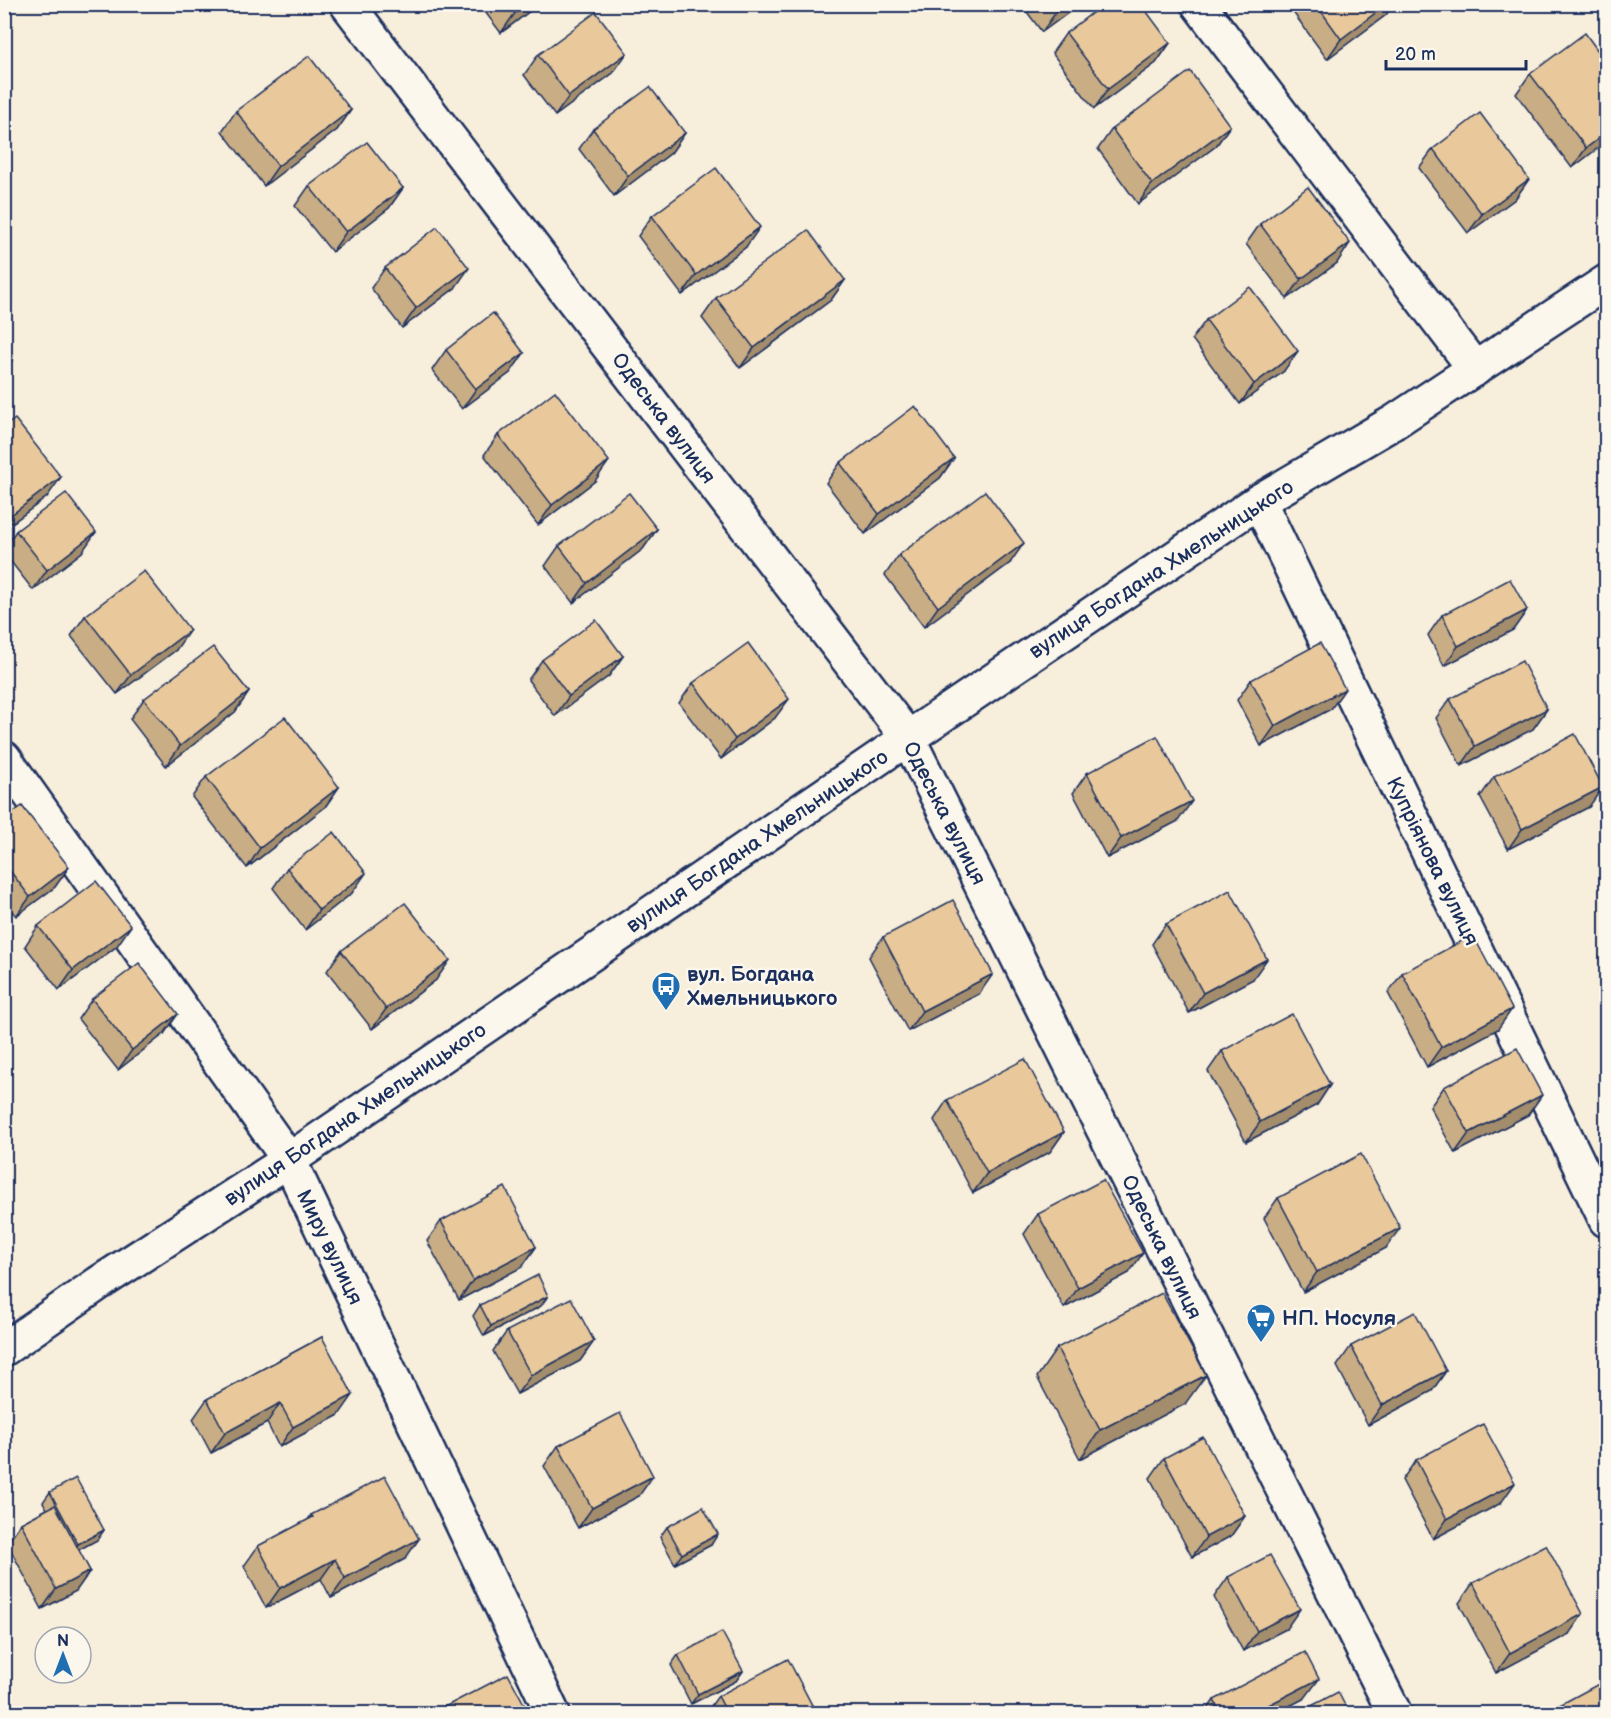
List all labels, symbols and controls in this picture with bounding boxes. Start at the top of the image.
scale bar [1386,33,1526,71]
text: 20 m [1395,44,1436,65]
street label: Одеська вулиця [606,348,721,489]
street label: вулиця Богдана Хмельницького [1024,474,1298,664]
street label: Одеська вулиця [898,737,991,889]
street label: вулиця Богдана Хмельницького [622,744,893,939]
street label: Купріянова вулиця [1381,773,1484,950]
place label: вул. Богдана Хмельницького [686,962,837,1011]
bus stop icon: вул. Богдана Хмельницького [650,970,682,1012]
street label: вулиця Богдана Хмельницького [220,1017,491,1212]
street label: Одеська вулиця [1116,1171,1207,1323]
street label: Миру вулиця [291,1186,368,1309]
supermarket icon: НП. Носуля [1245,1302,1277,1344]
place label: НП. Носуля [1282,1306,1396,1331]
north arrow [33,1625,93,1685]
text: N [57,1632,69,1651]

